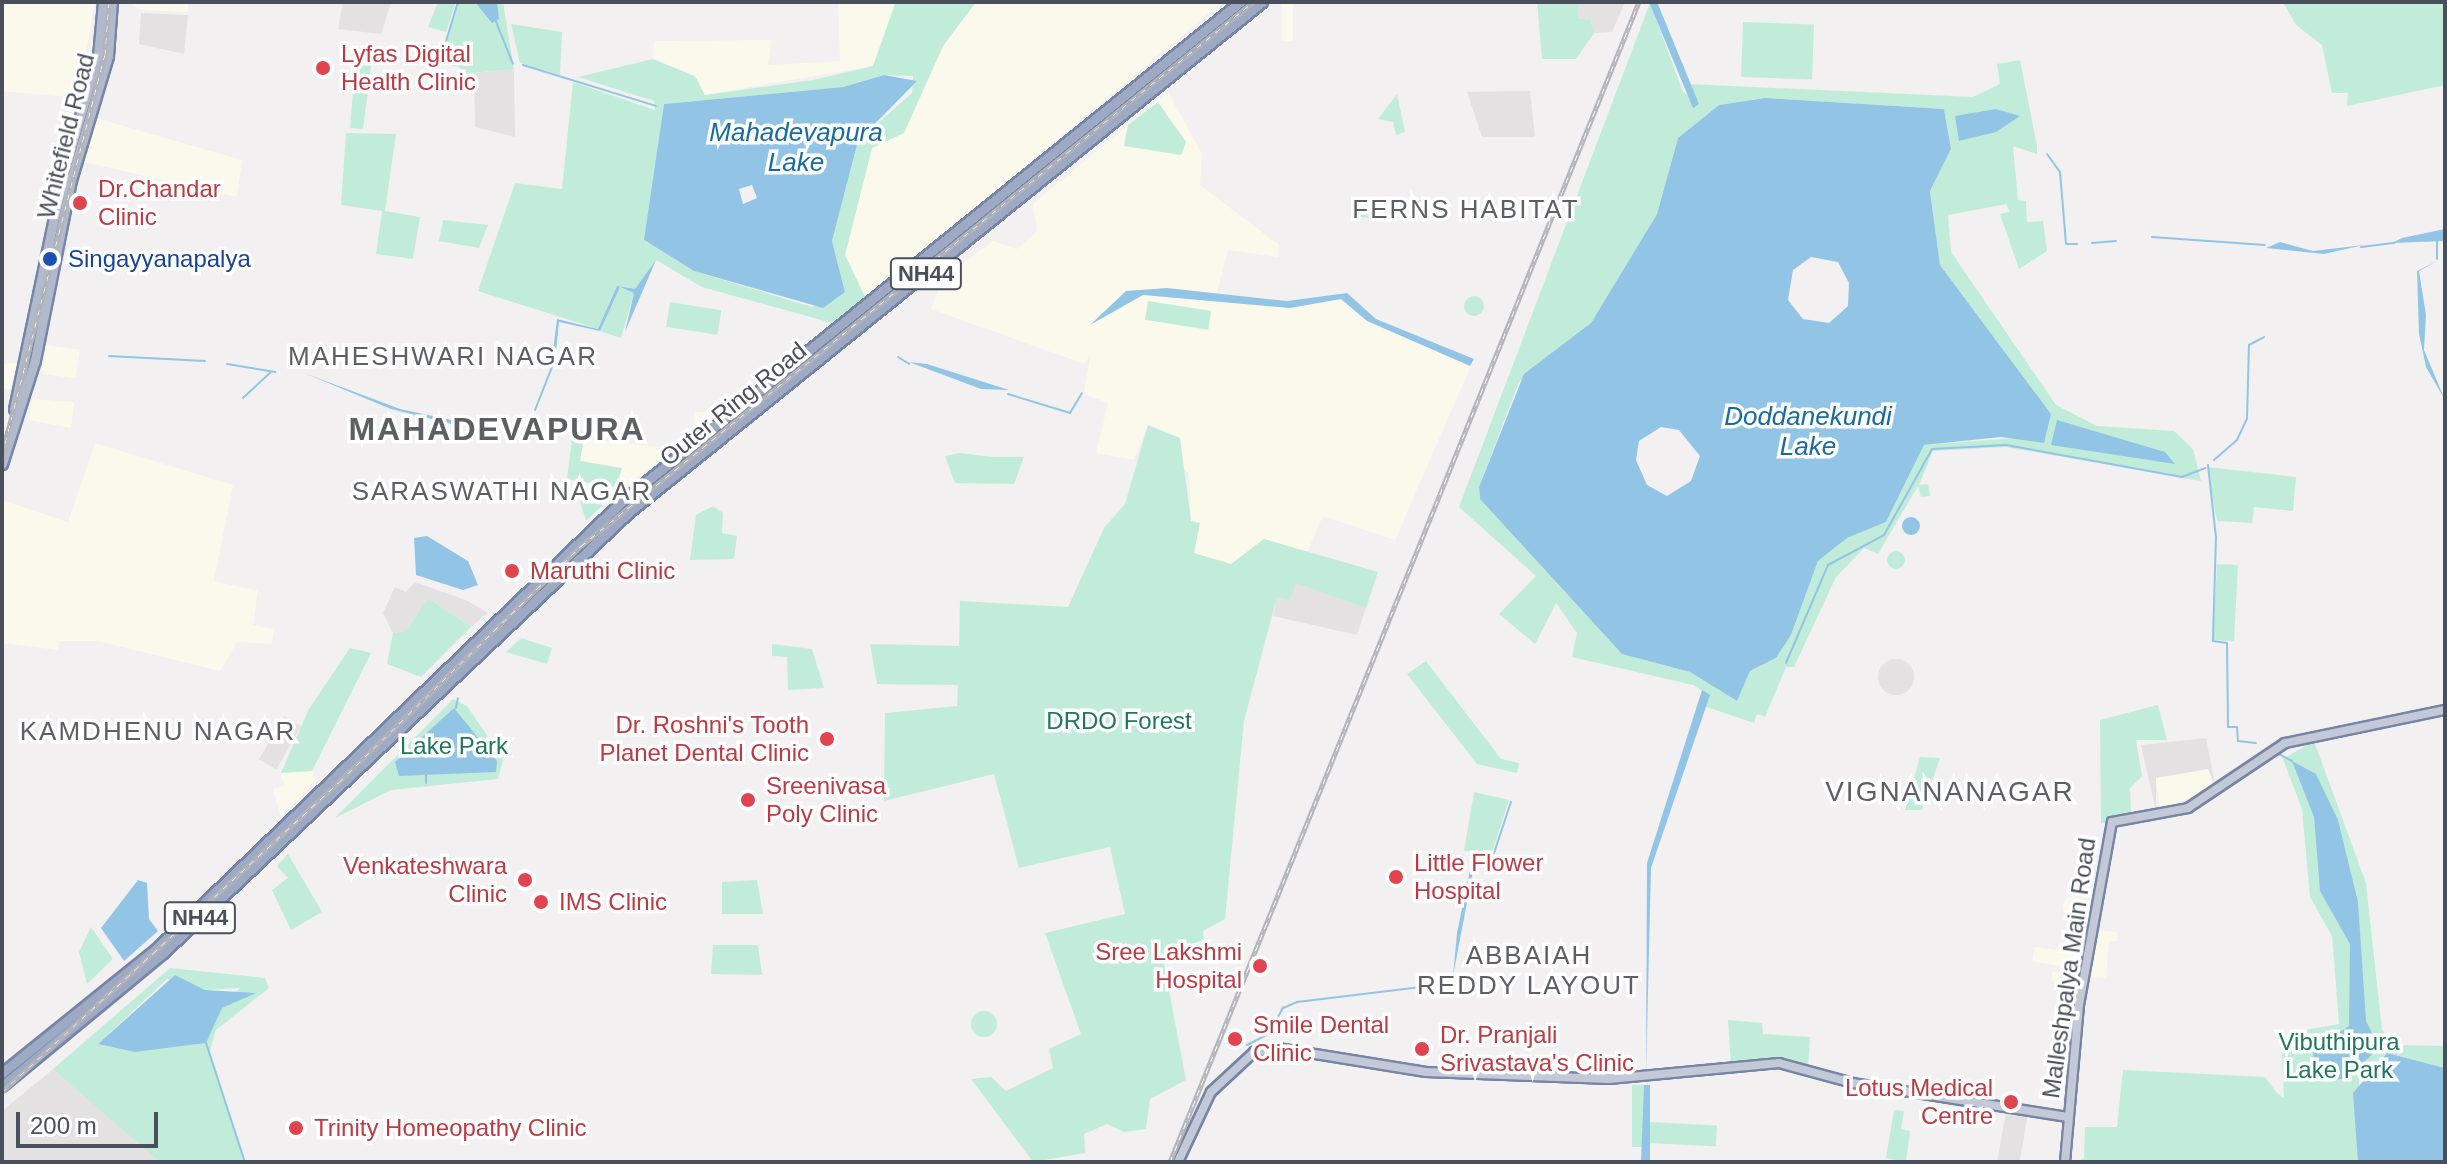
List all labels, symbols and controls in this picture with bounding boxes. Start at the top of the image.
place label: Lyfas Digital Health Clinic [341,40,476,96]
street label: Whitefield Road [32,50,100,222]
marker: Lyfas Digital Health Clinic [312,57,334,79]
water label: Mahadevapura Lake [709,117,883,178]
place label: Dr.Chandar Clinic [98,175,221,231]
marker: Dr.Chandar Clinic [69,192,91,214]
district label: FERNS HABITAT [1352,194,1580,226]
place label: Singayyanapalya [68,245,251,273]
marker: Singayyanapalya [39,248,61,270]
road number: NH44 [888,256,964,292]
street label: Outer Ring Road [654,336,812,472]
district label: MAHESHWARI NAGAR [288,341,598,373]
water label: Doddanekundi Lake [1724,401,1892,462]
district label: MAHADEVAPURA [348,410,646,448]
district label: SARASWATHI NAGAR [352,476,652,508]
place label: Maruthi Clinic [530,557,675,585]
marker: Maruthi Clinic [501,560,523,582]
park label: DRDO Forest [1046,707,1192,735]
place label: Dr. Roshni's Tooth Planet Dental Clinic [600,711,809,767]
district label: KAMDHENU NAGAR [20,716,296,748]
marker: Dr. Roshni's Tooth Planet Dental Clinic [816,728,838,750]
park label: Lake Park [400,732,508,760]
place label: Sreenivasa Poly Clinic [766,772,886,828]
district label: VIGNANANAGAR [1825,775,2075,809]
marker: Sreenivasa Poly Clinic [737,789,759,811]
street label: Malleshpalya Main Road [2036,836,2102,1100]
place label: Little Flower Hospital [1414,849,1543,905]
place label: Venkateshwara Clinic [343,852,507,908]
marker: Little Flower Hospital [1385,866,1407,888]
marker: Venkateshwara Clinic [514,869,536,891]
place label: IMS Clinic [559,888,667,916]
marker: IMS Clinic [530,891,552,913]
road number: NH44 [162,900,238,936]
place label: Sree Lakshmi Hospital [1095,938,1242,994]
district label: ABBAIAH REDDY LAYOUT [1417,940,1641,1002]
marker: Sree Lakshmi Hospital [1249,955,1271,977]
place label: Smile Dental Clinic [1253,1011,1389,1067]
place label: Dr. Pranjali Srivastava's Clinic [1440,1021,1634,1077]
marker: Smile Dental Clinic [1224,1028,1246,1050]
park label: Vibuthipura Lake Park [2279,1028,2399,1084]
marker: Dr. Pranjali Srivastava's Clinic [1411,1038,1433,1060]
place label: Lotus Medical Centre [1845,1074,1993,1130]
marker: Lotus Medical Centre [2000,1091,2022,1113]
scale bar [20,1096,162,1146]
text: 200 m [30,1112,97,1139]
place label: Trinity Homeopathy Clinic [314,1114,587,1142]
marker: Trinity Homeopathy Clinic [285,1117,307,1139]

